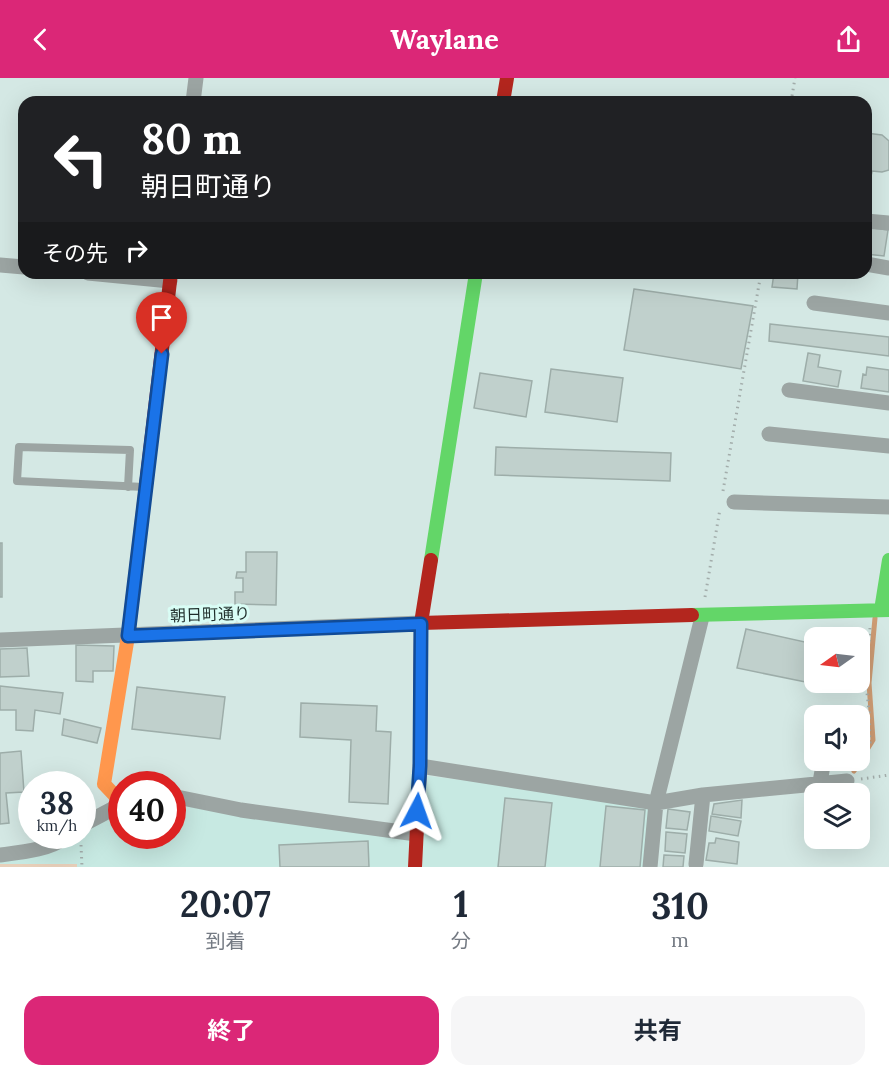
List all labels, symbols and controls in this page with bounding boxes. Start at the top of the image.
text: Waylane [390,22,499,56]
icon: back [24,23,57,56]
icon: share [832,23,865,56]
text: 80 m [141,112,241,166]
icon: left [42,120,120,198]
text: 朝日町通り [141,169,276,203]
icon: right [120,234,153,267]
text: その先 [42,239,108,267]
pin [136,292,187,354]
icon: arrive [145,301,178,334]
street label: 朝日町通り [170,603,250,625]
north arrow [804,627,870,693]
map controls [804,627,870,849]
button: sound [804,705,870,771]
speed limit sign: 40 [108,771,186,849]
position arrow [385,779,449,843]
button: layers [804,783,870,849]
text: 38 [40,784,74,822]
text: km/h [37,816,77,835]
text: 20:07 [180,881,271,927]
text: 1 [454,881,468,927]
text: 310 [651,883,709,929]
text: m [671,927,689,952]
text: 到着 [206,928,246,953]
text: 分 [451,928,471,953]
button: 終了 [24,996,439,1065]
button: 共有 [451,996,865,1065]

